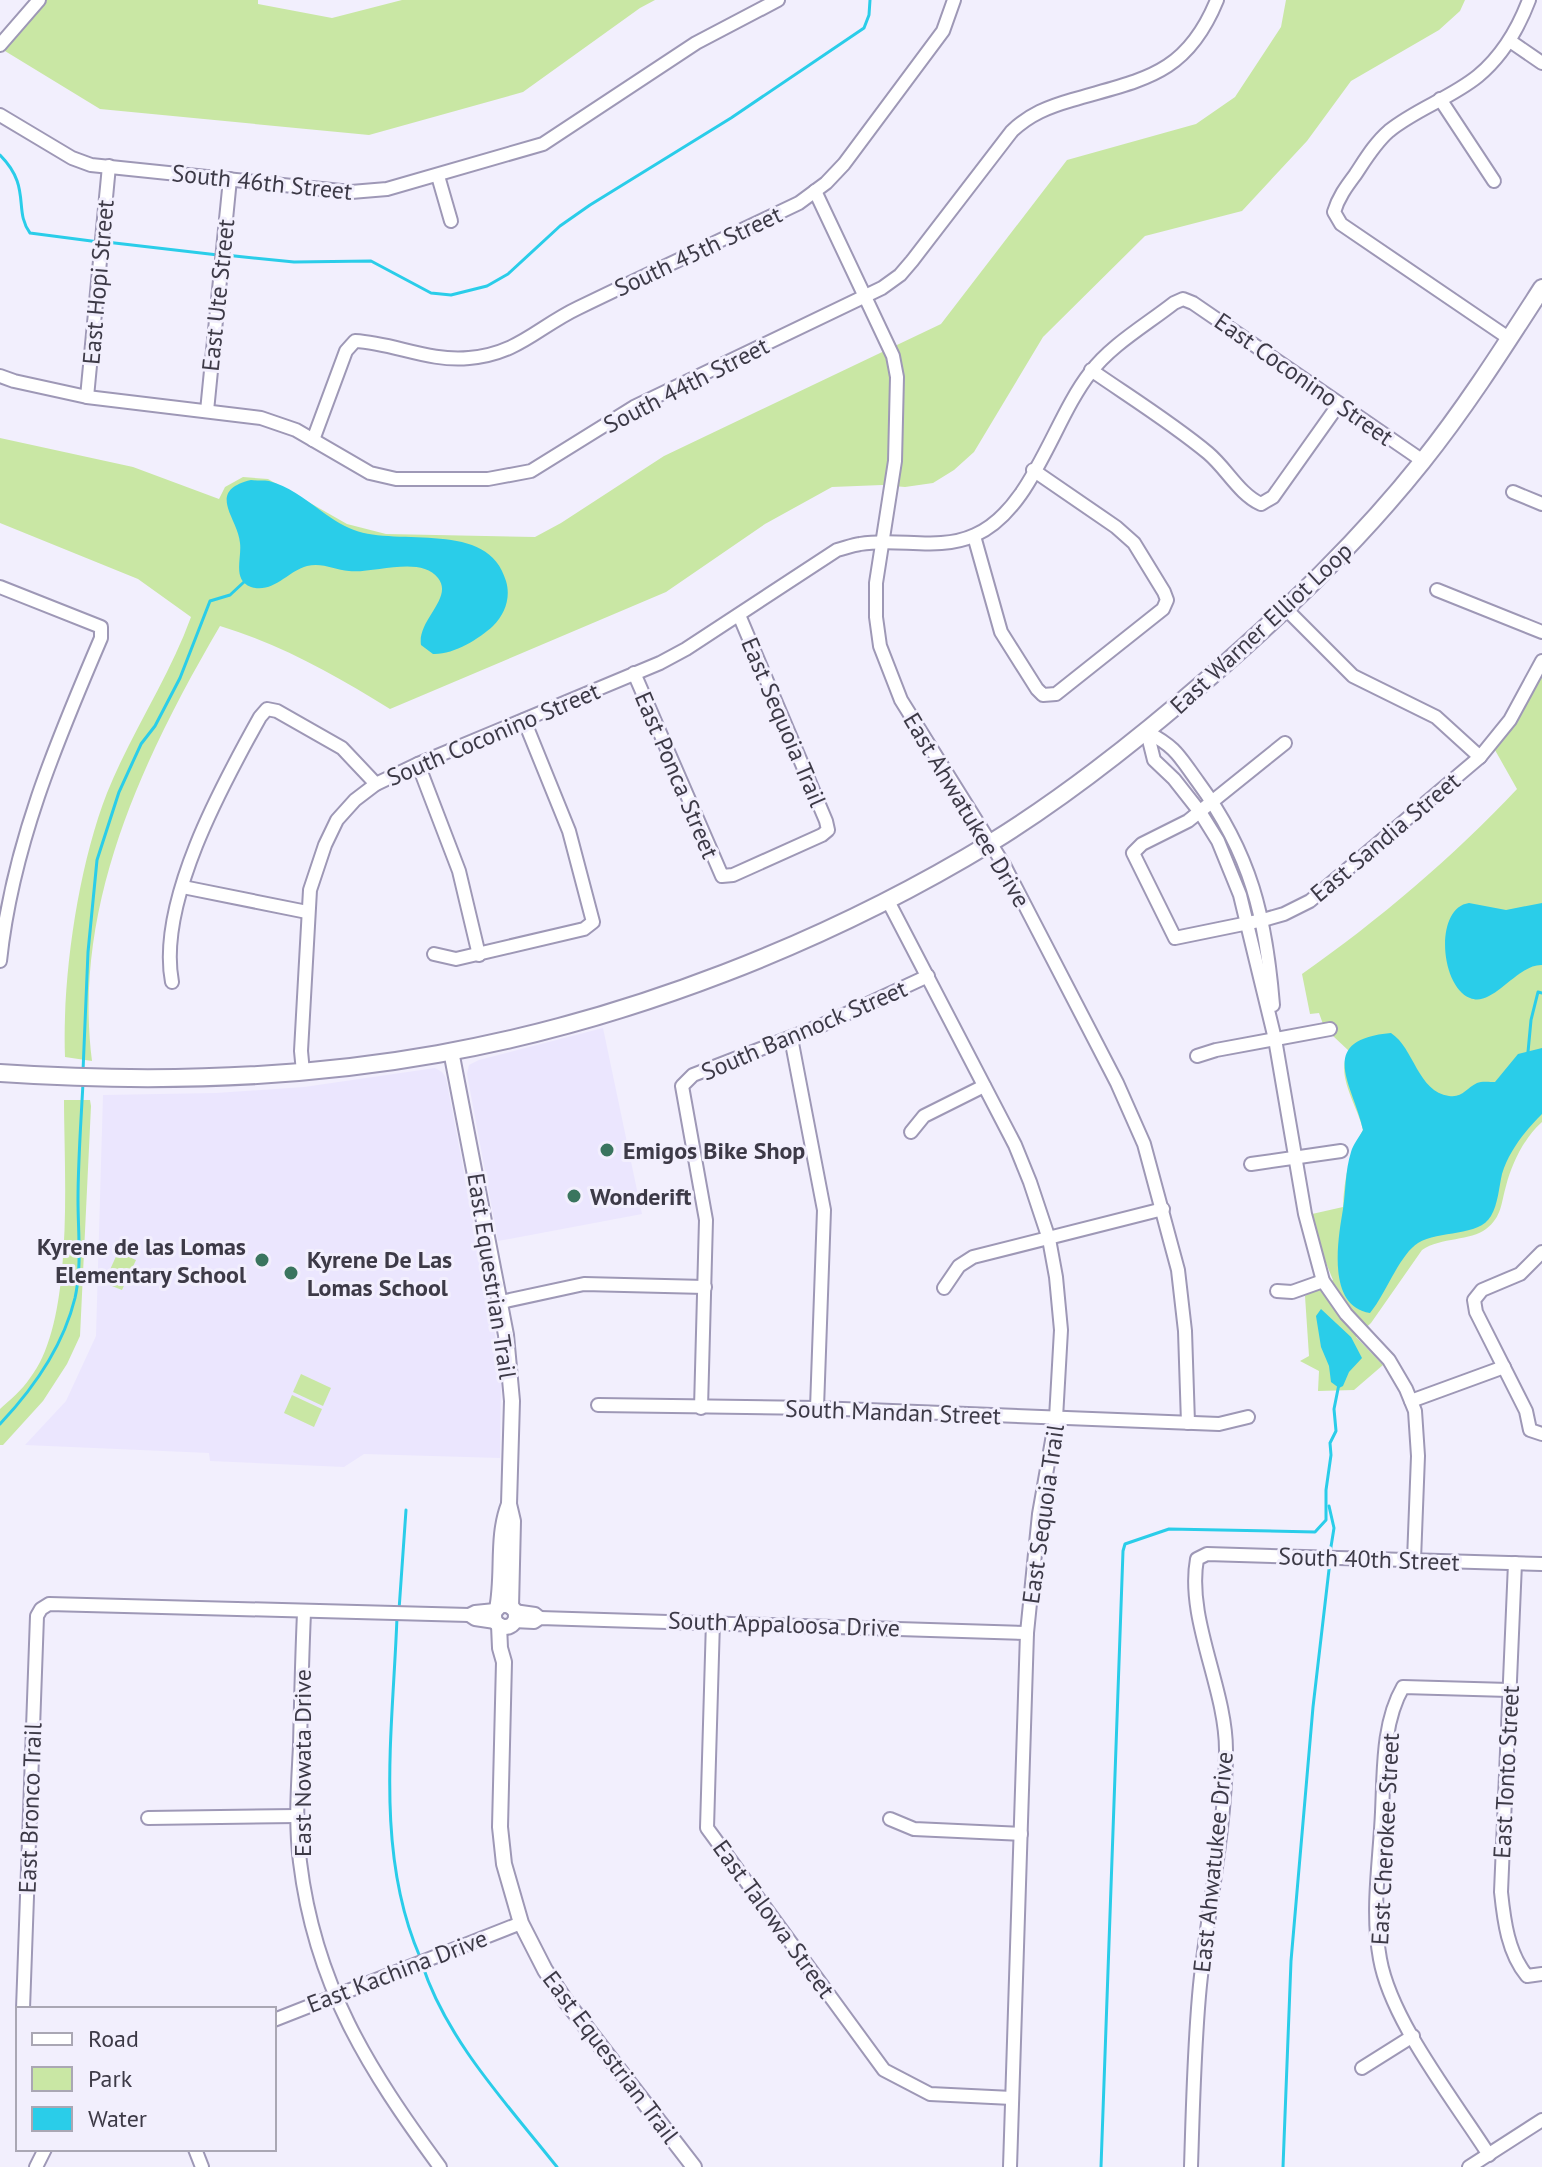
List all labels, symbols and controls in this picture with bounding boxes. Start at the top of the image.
street label: South 46th Street [170,157,354,207]
street label: East Hopi Street [75,198,121,366]
street label: South 45th Street [609,199,787,303]
street label: East Ute Street [195,217,241,373]
street label: East Coconino Street [1208,306,1400,452]
street label: South 44th Street [598,330,774,440]
street label: East Warner Elliot Loop [1163,535,1359,721]
street label: East Sequoia Trail [734,633,834,811]
street label: South Coconino Street [382,675,604,793]
street label: East Ponca Street [628,687,726,863]
street label: East Ahwatukee Drive [897,707,1037,913]
street label: East Sandia Street [1304,765,1466,909]
street label: South Bannock Street [696,973,912,1087]
place label: Emigos Bike Shop [623,1135,805,1166]
marker: Emigos Bike Shop [598,1141,616,1159]
street label: East Equestrian Trail [460,1171,524,1381]
place label: Wonderift [590,1181,692,1212]
marker: Wonderift [565,1187,583,1205]
place label: Kyrene de las Lomas Elementary School [37,1231,247,1290]
place label: Kyrene De Las Lomas School [307,1244,452,1303]
marker: Kyrene de las Lomas Elementary School [253,1251,271,1269]
marker: Kyrene De Las Lomas School [282,1264,300,1282]
street label: South Mandan Street [785,1393,1001,1431]
street label: East Sequoia Trail [1015,1422,1071,1606]
street label: South 40th Street [1278,1540,1460,1578]
street label: South Appaloosa Drive [667,1604,901,1644]
street label: East Nowata Drive [287,1669,318,1857]
street label: East Tonto Street [1486,1685,1526,1859]
street label: East Bronco Trail [12,1722,48,1894]
street label: East Cherokee Street [1364,1732,1406,1946]
street label: East Ahwatukee Drive [1186,1750,1240,1974]
street label: East Talowa Street [706,1834,842,2004]
street label: East Kachina Drive [302,1922,492,2020]
street label: East Equestrian Trail [536,1965,686,2149]
legend [16,2007,276,2151]
text: Road [88,2023,139,2054]
text: Park [88,2063,133,2094]
text: Water [88,2103,147,2134]

